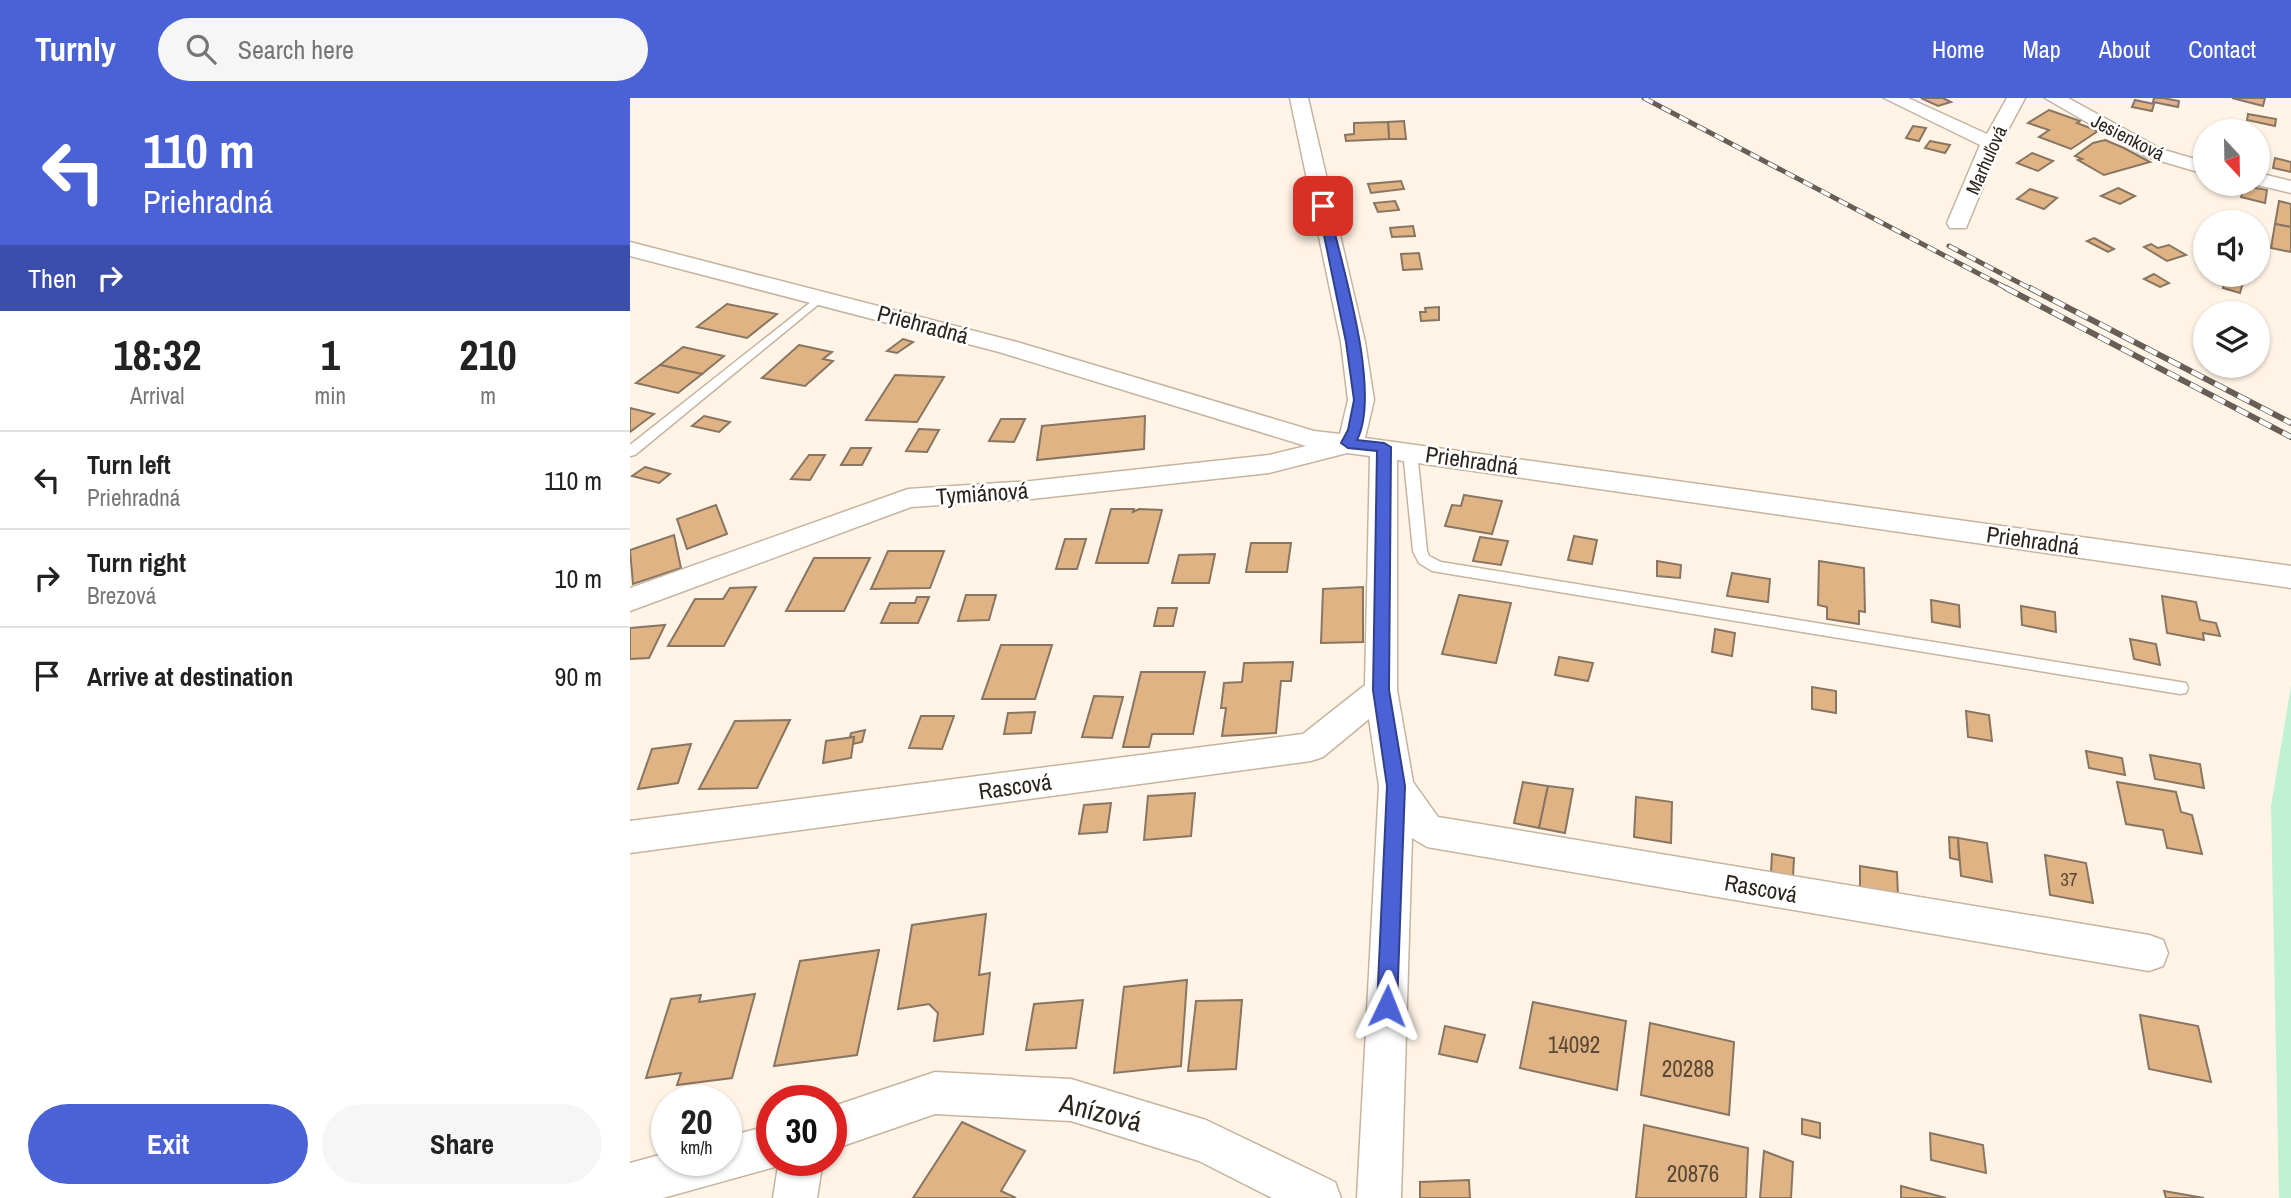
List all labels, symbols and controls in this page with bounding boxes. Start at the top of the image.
search box [158,18,648,81]
text: Turnly [35,27,116,71]
icon: search [182,30,220,68]
text: Search here [238,32,354,67]
text: Home [1932,33,1984,65]
text: Map [2022,33,2061,65]
text: About [2099,33,2150,65]
text: Contact [2188,33,2256,65]
street label: Jesienková [2087,108,2169,167]
text: 110 m [143,117,255,183]
north arrow [2193,119,2270,196]
map controls [2193,119,2270,378]
street label: Marhuľová [1959,121,2013,199]
icon: left [28,126,119,217]
pin [1293,176,1353,236]
text: Priehradná [143,180,273,223]
icon: arrive [1304,187,1342,225]
button: sound [2193,210,2270,287]
icon: right [91,259,129,297]
text: Then [28,261,77,296]
street label: Priehradná [874,297,973,351]
button: layers [2193,301,2270,378]
text: 18:32 [113,327,201,383]
text: 1 [321,327,340,383]
text: 210 [459,327,517,383]
text: Arrival [130,380,185,411]
text: min [315,380,346,411]
text: m [480,380,496,411]
street label: Priehradná [1424,438,1521,482]
text: Turn left [87,447,171,482]
icon: left [28,461,66,499]
text: 110 m [544,463,602,498]
street label: Tymiánová [935,474,1030,512]
text: Priehradná [87,482,180,513]
street label: Priehradná [1985,518,2082,562]
text: Turn right [87,545,186,580]
icon: right [28,559,66,597]
text: 10 m [555,561,602,596]
text: Brezová [87,580,156,611]
icon: arrive [28,657,66,695]
text: Arrive at destination [87,659,293,694]
text: 90 m [555,659,602,694]
street label: Rascová [977,765,1054,806]
street label: Rascová [1722,866,1800,910]
house number: 37 [2060,866,2078,892]
position arrow [1350,969,1424,1043]
house number: 14092 [1548,1029,1600,1060]
house number: 20288 [1662,1053,1714,1084]
street label: Anízová [1055,1083,1146,1141]
speed limit sign: 30 [756,1085,847,1176]
text: 20 [681,1098,712,1145]
button: Exit [28,1104,308,1184]
button: Share [322,1104,602,1184]
text: km/h [681,1135,713,1160]
house number: 20876 [1667,1158,1719,1189]

